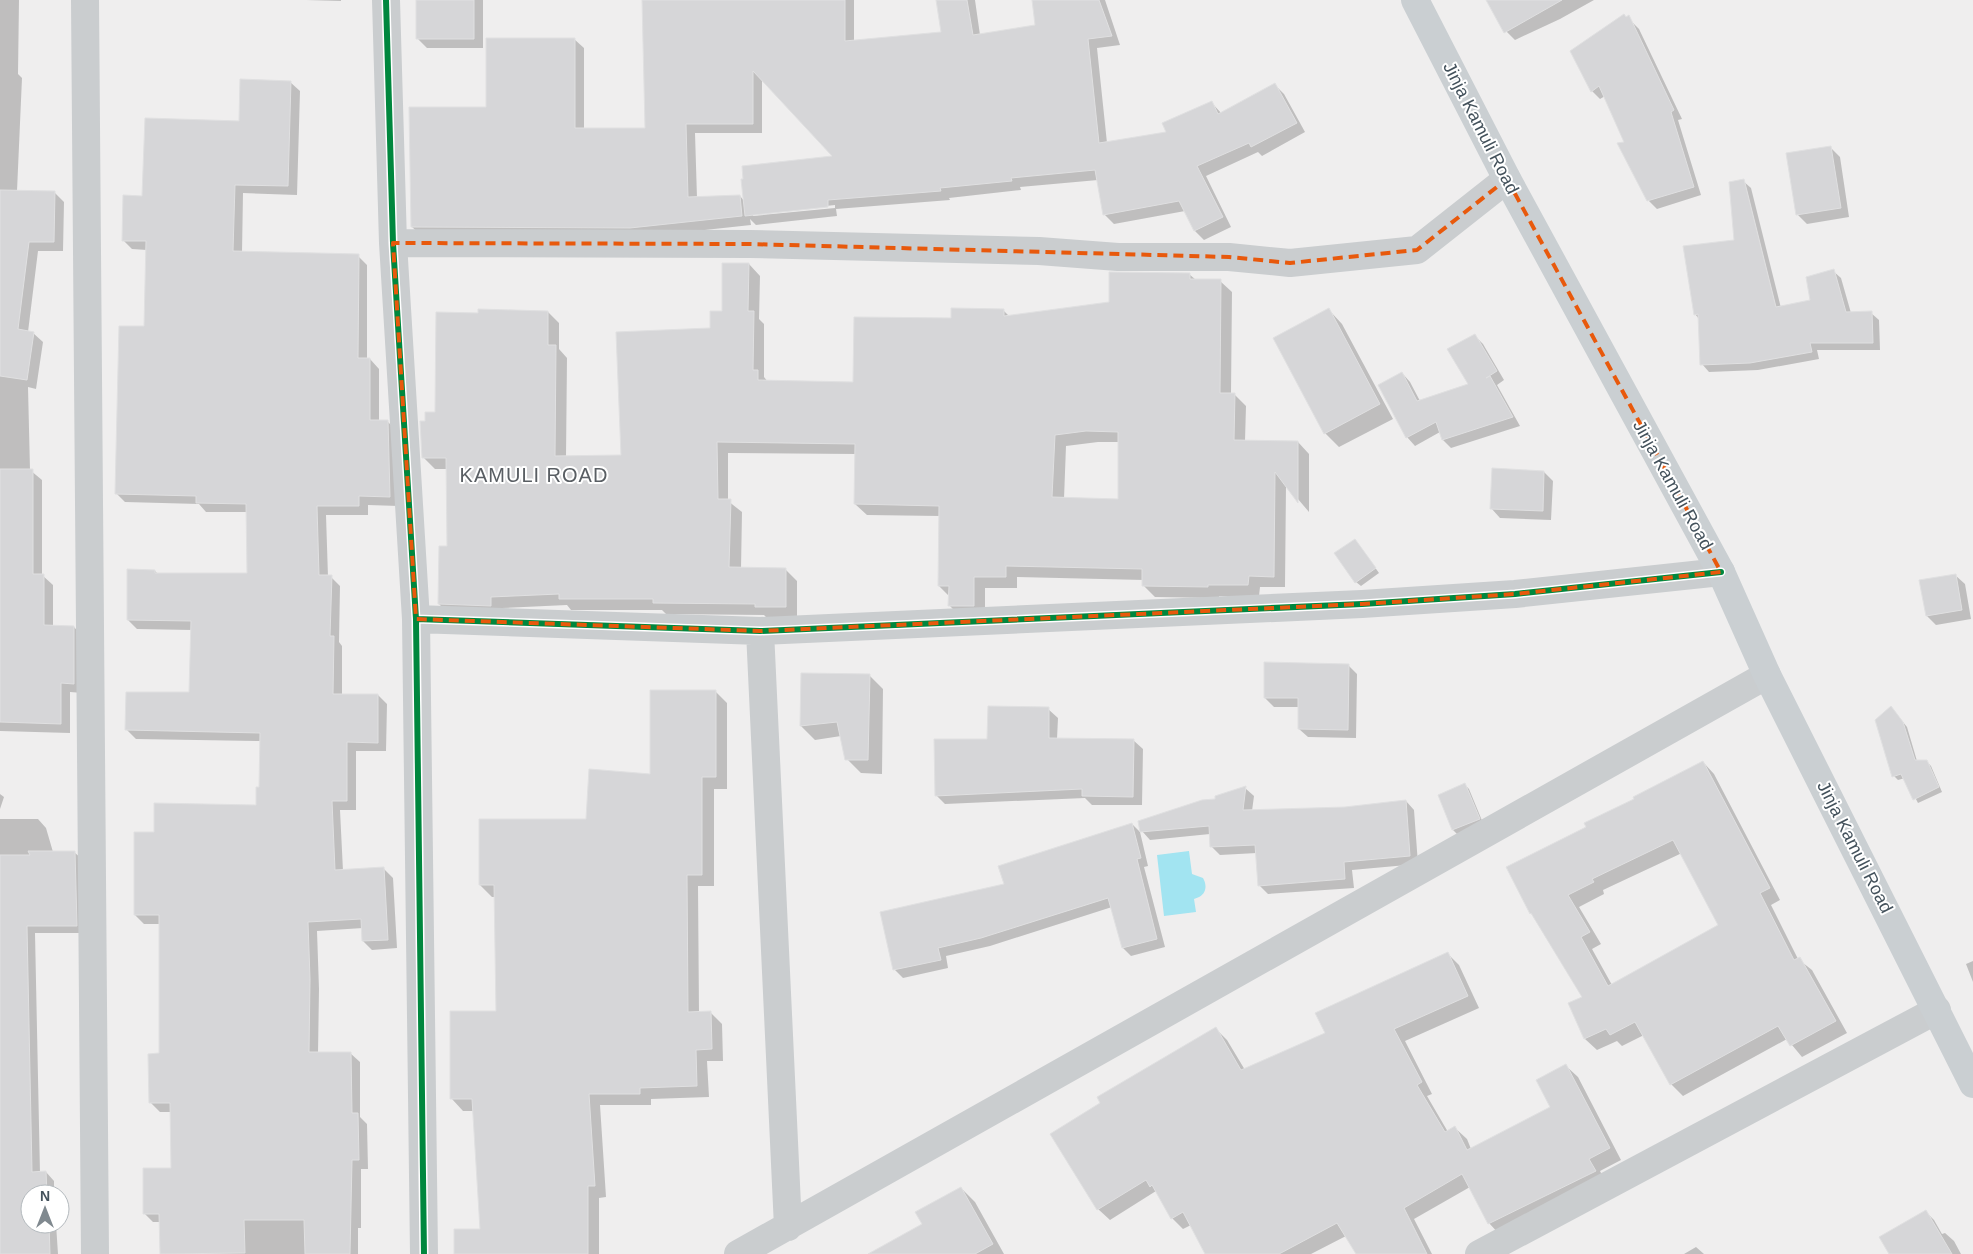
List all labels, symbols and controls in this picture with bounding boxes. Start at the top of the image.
street label: Jinja Kamuli Road [1439,59,1523,197]
street label: Jinja Kamuli Road [1629,417,1717,553]
district label: KAMULI ROAD [460,464,608,486]
street label: Jinja Kamuli Road [1813,778,1897,916]
north arrow [20,1184,70,1234]
text: N [40,1188,50,1204]

